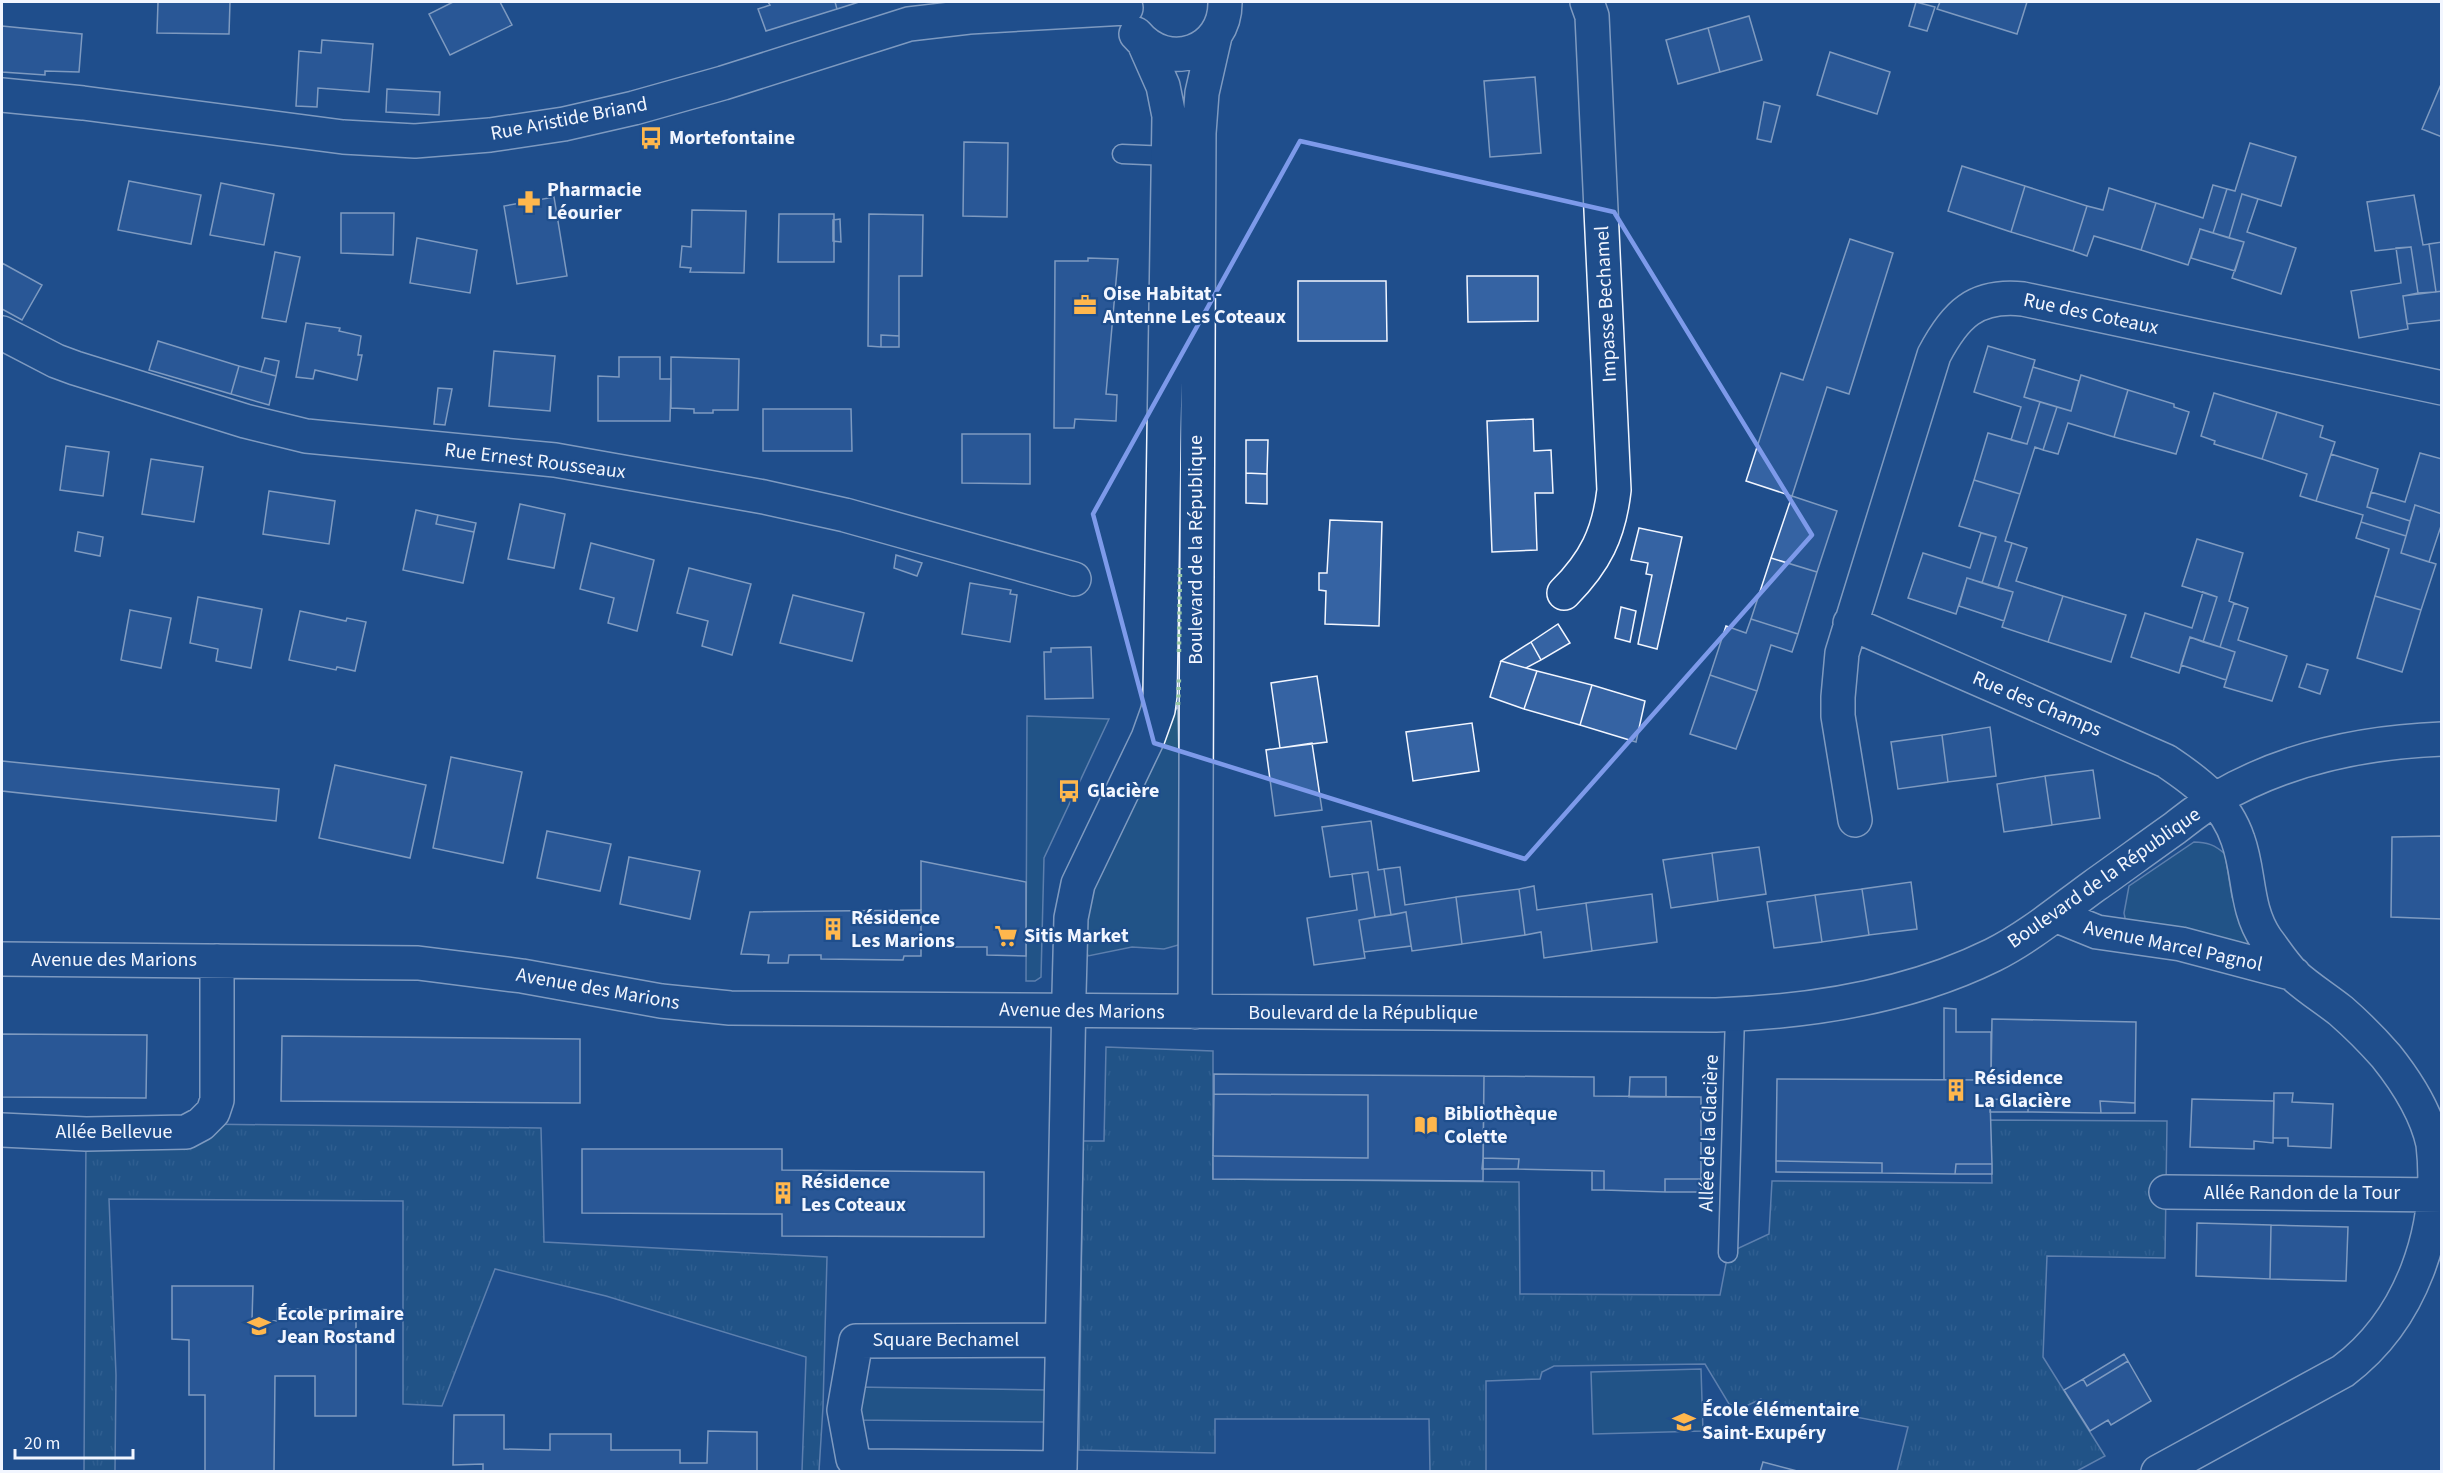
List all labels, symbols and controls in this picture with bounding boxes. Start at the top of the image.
street label: Rue Aristide Briand [488,90,650,148]
place label: Mortefontaine [669,124,795,152]
bus stop icon: Mortefontaine [638,125,664,151]
place label: Pharmacie Léourier [547,176,642,227]
pharmacy icon: Pharmacie Léourier [516,189,542,215]
street label: Impasse Bechamel [1588,225,1624,383]
place label: Oise Habitat - Antenne Les Coteaux [1102,280,1286,331]
street label: Rue des Coteaux [2021,286,2161,342]
office icon: Oise Habitat - Antenne Les Coteaux [1072,292,1098,318]
street label: Boulevard de la République [1182,435,1210,665]
street label: Rue Ernest Rousseaux [443,436,627,486]
street label: Rue des Champs [1968,664,2106,744]
place label: Glacière [1087,777,1159,805]
bus stop icon: Glacière [1056,778,1082,804]
street label: Boulevard de la République [2002,801,2206,955]
place label: Résidence Les Marions [851,904,955,955]
street label: Avenue Marcel Pagnol [2081,913,2265,979]
building icon: Résidence Les Marions [820,916,846,942]
place label: Sitis Market [1024,922,1129,950]
supermarket icon: Sitis Market [993,923,1019,949]
street label: Avenue des Marions [31,946,197,974]
street label: Avenue des Marions [514,961,682,1017]
street label: Avenue des Marions [999,996,1165,1026]
street label: Boulevard de la République [1248,999,1478,1027]
street label: Allée de la Glacière [1692,1054,1726,1212]
place label: Résidence La Glacière [1974,1064,2071,1115]
building icon: Résidence La Glacière [1943,1077,1969,1103]
place label: Bibliothèque Colette [1444,1100,1558,1151]
library icon: Bibliothèque Colette [1413,1112,1439,1138]
street label: Allée Bellevue [56,1118,173,1146]
place label: Résidence Les Coteaux [801,1168,906,1219]
street label: Allée Randon de la Tour [2204,1179,2400,1207]
building icon: Résidence Les Coteaux [770,1180,796,1206]
place label: École primaire Jean Rostand [277,1300,404,1351]
school or university icon: École primaire Jean Rostand [246,1313,272,1339]
street label: Square Bechamel [873,1326,1019,1354]
place label: École élémentaire Saint-Exupéry [1702,1396,1860,1447]
school or university icon: École élémentaire Saint-Exupéry [1671,1409,1697,1435]
scale bar [15,1422,134,1460]
text: 20 m [24,1431,60,1456]

